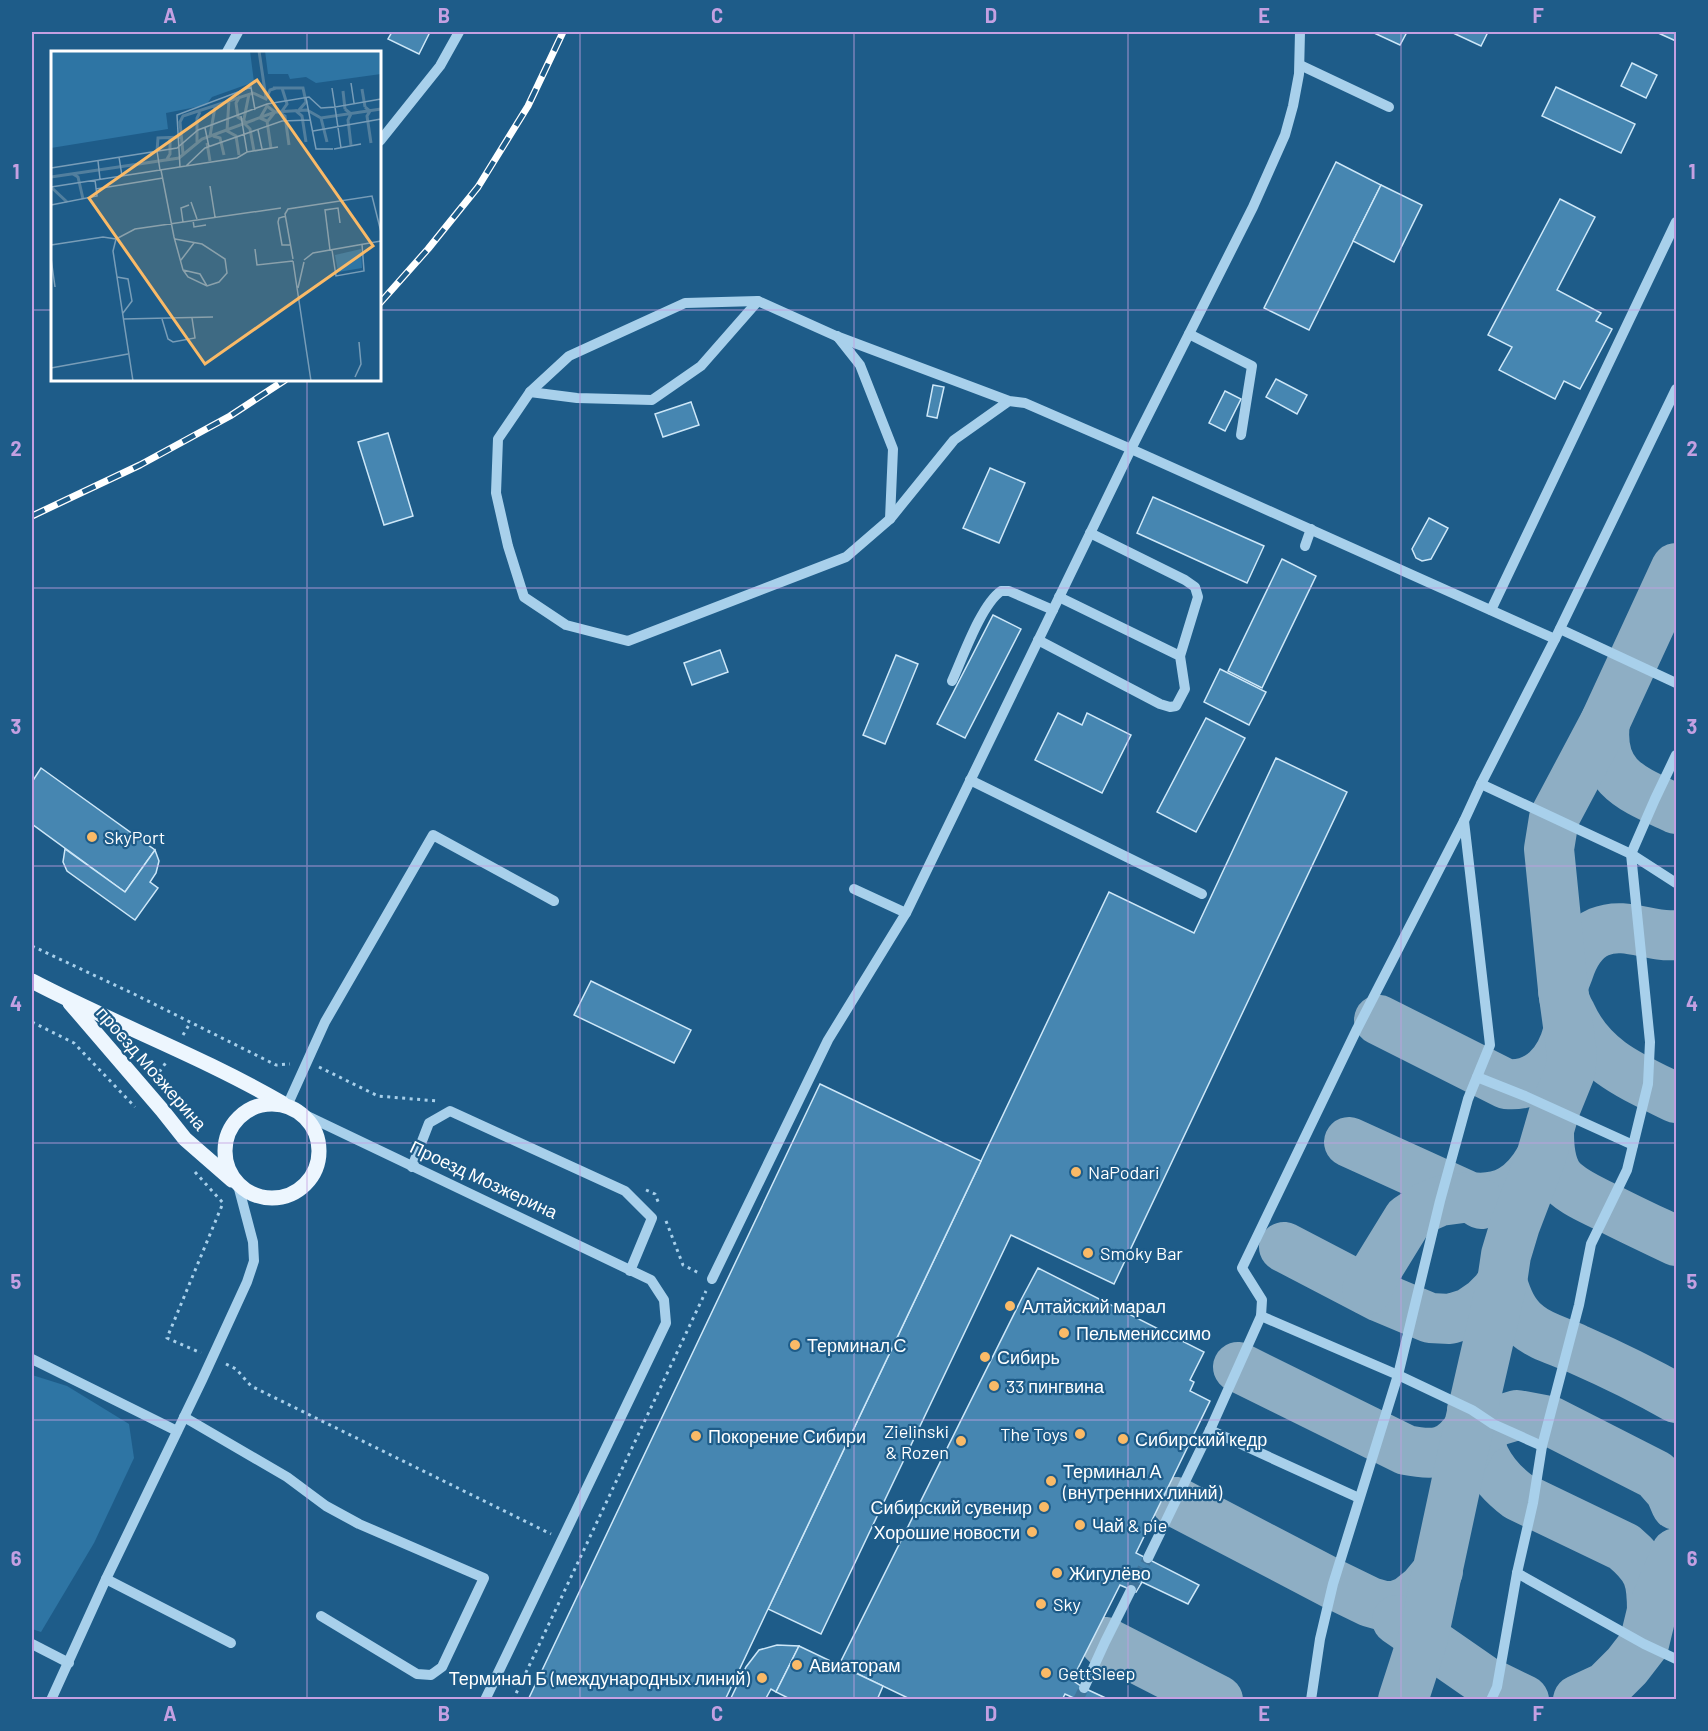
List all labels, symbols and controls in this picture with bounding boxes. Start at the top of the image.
text: A [163,3,177,27]
text: B [438,3,450,27]
text: C [711,3,723,27]
text: D [985,3,997,27]
text: E [1258,3,1270,27]
text: F [1532,3,1544,27]
inset map [51,51,381,381]
text: 1 [12,159,20,183]
text: 1 [1688,159,1696,183]
text: 2 [10,436,22,460]
text: 2 [1686,436,1698,460]
text: 3 [11,714,21,738]
text: 3 [1687,714,1697,738]
place label: SkyPort [104,826,165,848]
marker: SkyPort [85,830,99,844]
text: 4 [10,991,22,1015]
text: 4 [1686,991,1698,1015]
street label: проезд Мозжерина [92,1002,212,1135]
street label: Проезд Мозжерина [407,1135,562,1223]
place label: NaPodari [1088,1161,1160,1183]
marker: NaPodari [1069,1165,1083,1179]
place label: Smoky Bar [1100,1242,1183,1264]
marker: Smoky Bar [1081,1246,1095,1260]
text: 5 [11,1269,22,1293]
text: 5 [1687,1269,1698,1293]
place label: Алтайский марал [1022,1295,1166,1317]
marker: Алтайский марал [1003,1299,1017,1313]
place label: Пельмениссимо [1076,1322,1211,1344]
marker: Пельмениссимо [1057,1326,1071,1340]
place label: Терминал С [807,1334,907,1356]
marker: Терминал С [788,1338,802,1352]
place label: Сибирь [997,1346,1060,1368]
marker: Сибирь [978,1350,992,1364]
place label: 33 пингвина [1006,1375,1105,1397]
marker: 33 пингвина [987,1379,1001,1393]
place label: Zielinski & Rozen [884,1420,949,1463]
place label: The Toys [1000,1423,1068,1445]
place label: Покорение Сибири [708,1425,866,1447]
marker: The Toys [1073,1427,1087,1441]
place label: Сибирский кедр [1135,1428,1267,1450]
marker: Покорение Сибири [689,1429,703,1443]
marker: Сибирский кедр [1116,1432,1130,1446]
marker: Zielinski & Rozen [954,1434,968,1448]
place label: Терминал А (внутренних линий) [1062,1460,1223,1503]
marker: Терминал А (внутренних линий) [1044,1474,1058,1488]
place label: Сибирский сувенир [871,1496,1032,1518]
marker: Сибирский сувенир [1037,1500,1051,1514]
place label: Чай & pie [1092,1514,1167,1536]
marker: Чай & pie [1073,1518,1087,1532]
place label: Хорошие новости [873,1521,1020,1543]
marker: Хорошие новости [1025,1525,1039,1539]
text: 6 [11,1546,22,1570]
text: 6 [1687,1546,1698,1570]
place label: Жигулёво [1069,1562,1151,1584]
marker: Жигулёво [1050,1566,1064,1580]
place label: Sky [1053,1593,1081,1615]
marker: Sky [1034,1597,1048,1611]
place label: Авиаторам [809,1654,901,1676]
marker: Авиаторам [790,1658,804,1672]
place label: GettSleep [1058,1662,1135,1684]
marker: GettSleep [1039,1666,1053,1680]
place label: Терминал Б (международных линий) [449,1667,750,1689]
marker: Терминал Б (международных линий) [755,1671,769,1685]
text: A [163,1701,177,1725]
text: B [438,1701,450,1725]
text: C [711,1701,723,1725]
text: D [985,1701,997,1725]
text: E [1258,1701,1270,1725]
text: F [1532,1701,1544,1725]

